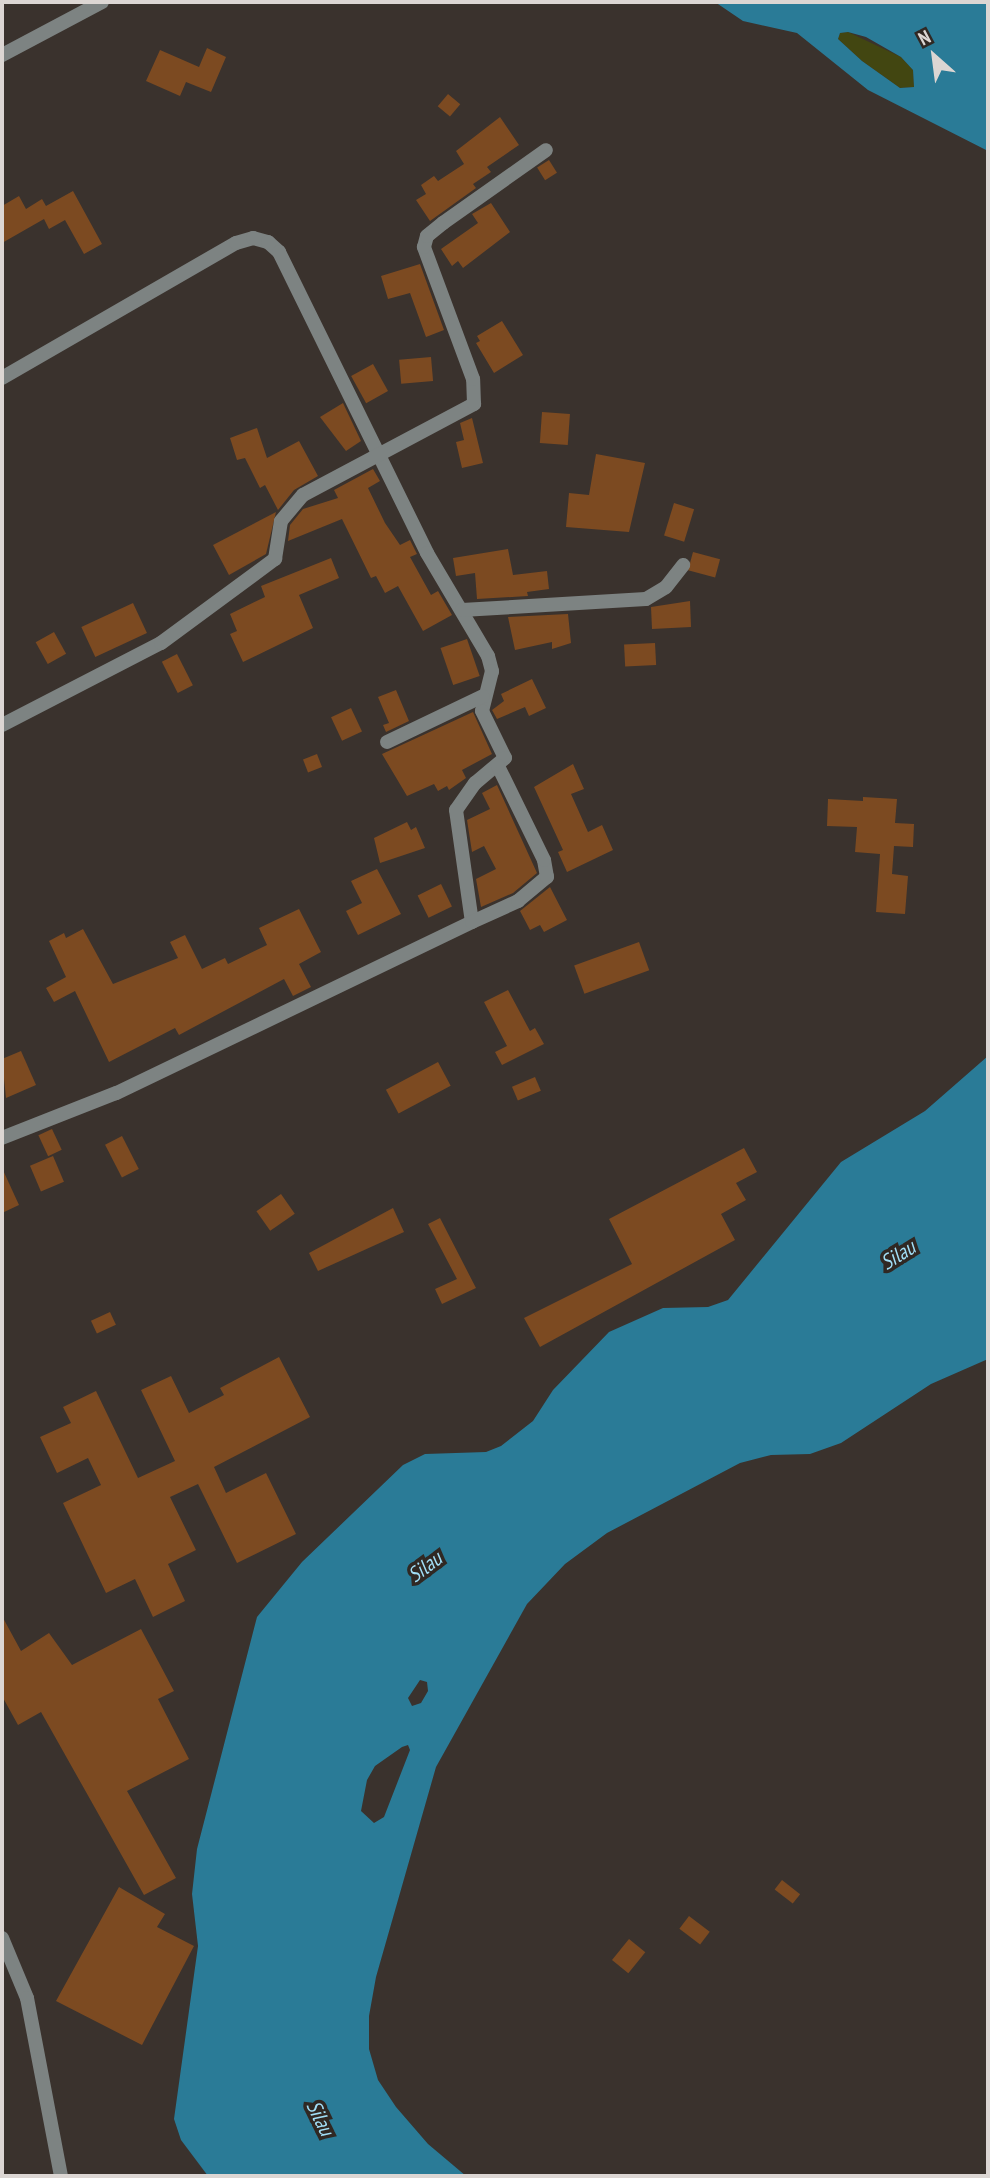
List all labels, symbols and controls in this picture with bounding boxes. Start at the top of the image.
north arrow [899,21,969,91]
text: N [914,24,934,50]
water label: Silau [876,1235,920,1275]
water label: Silau [403,1546,447,1588]
water label: Silau [301,2096,339,2140]

